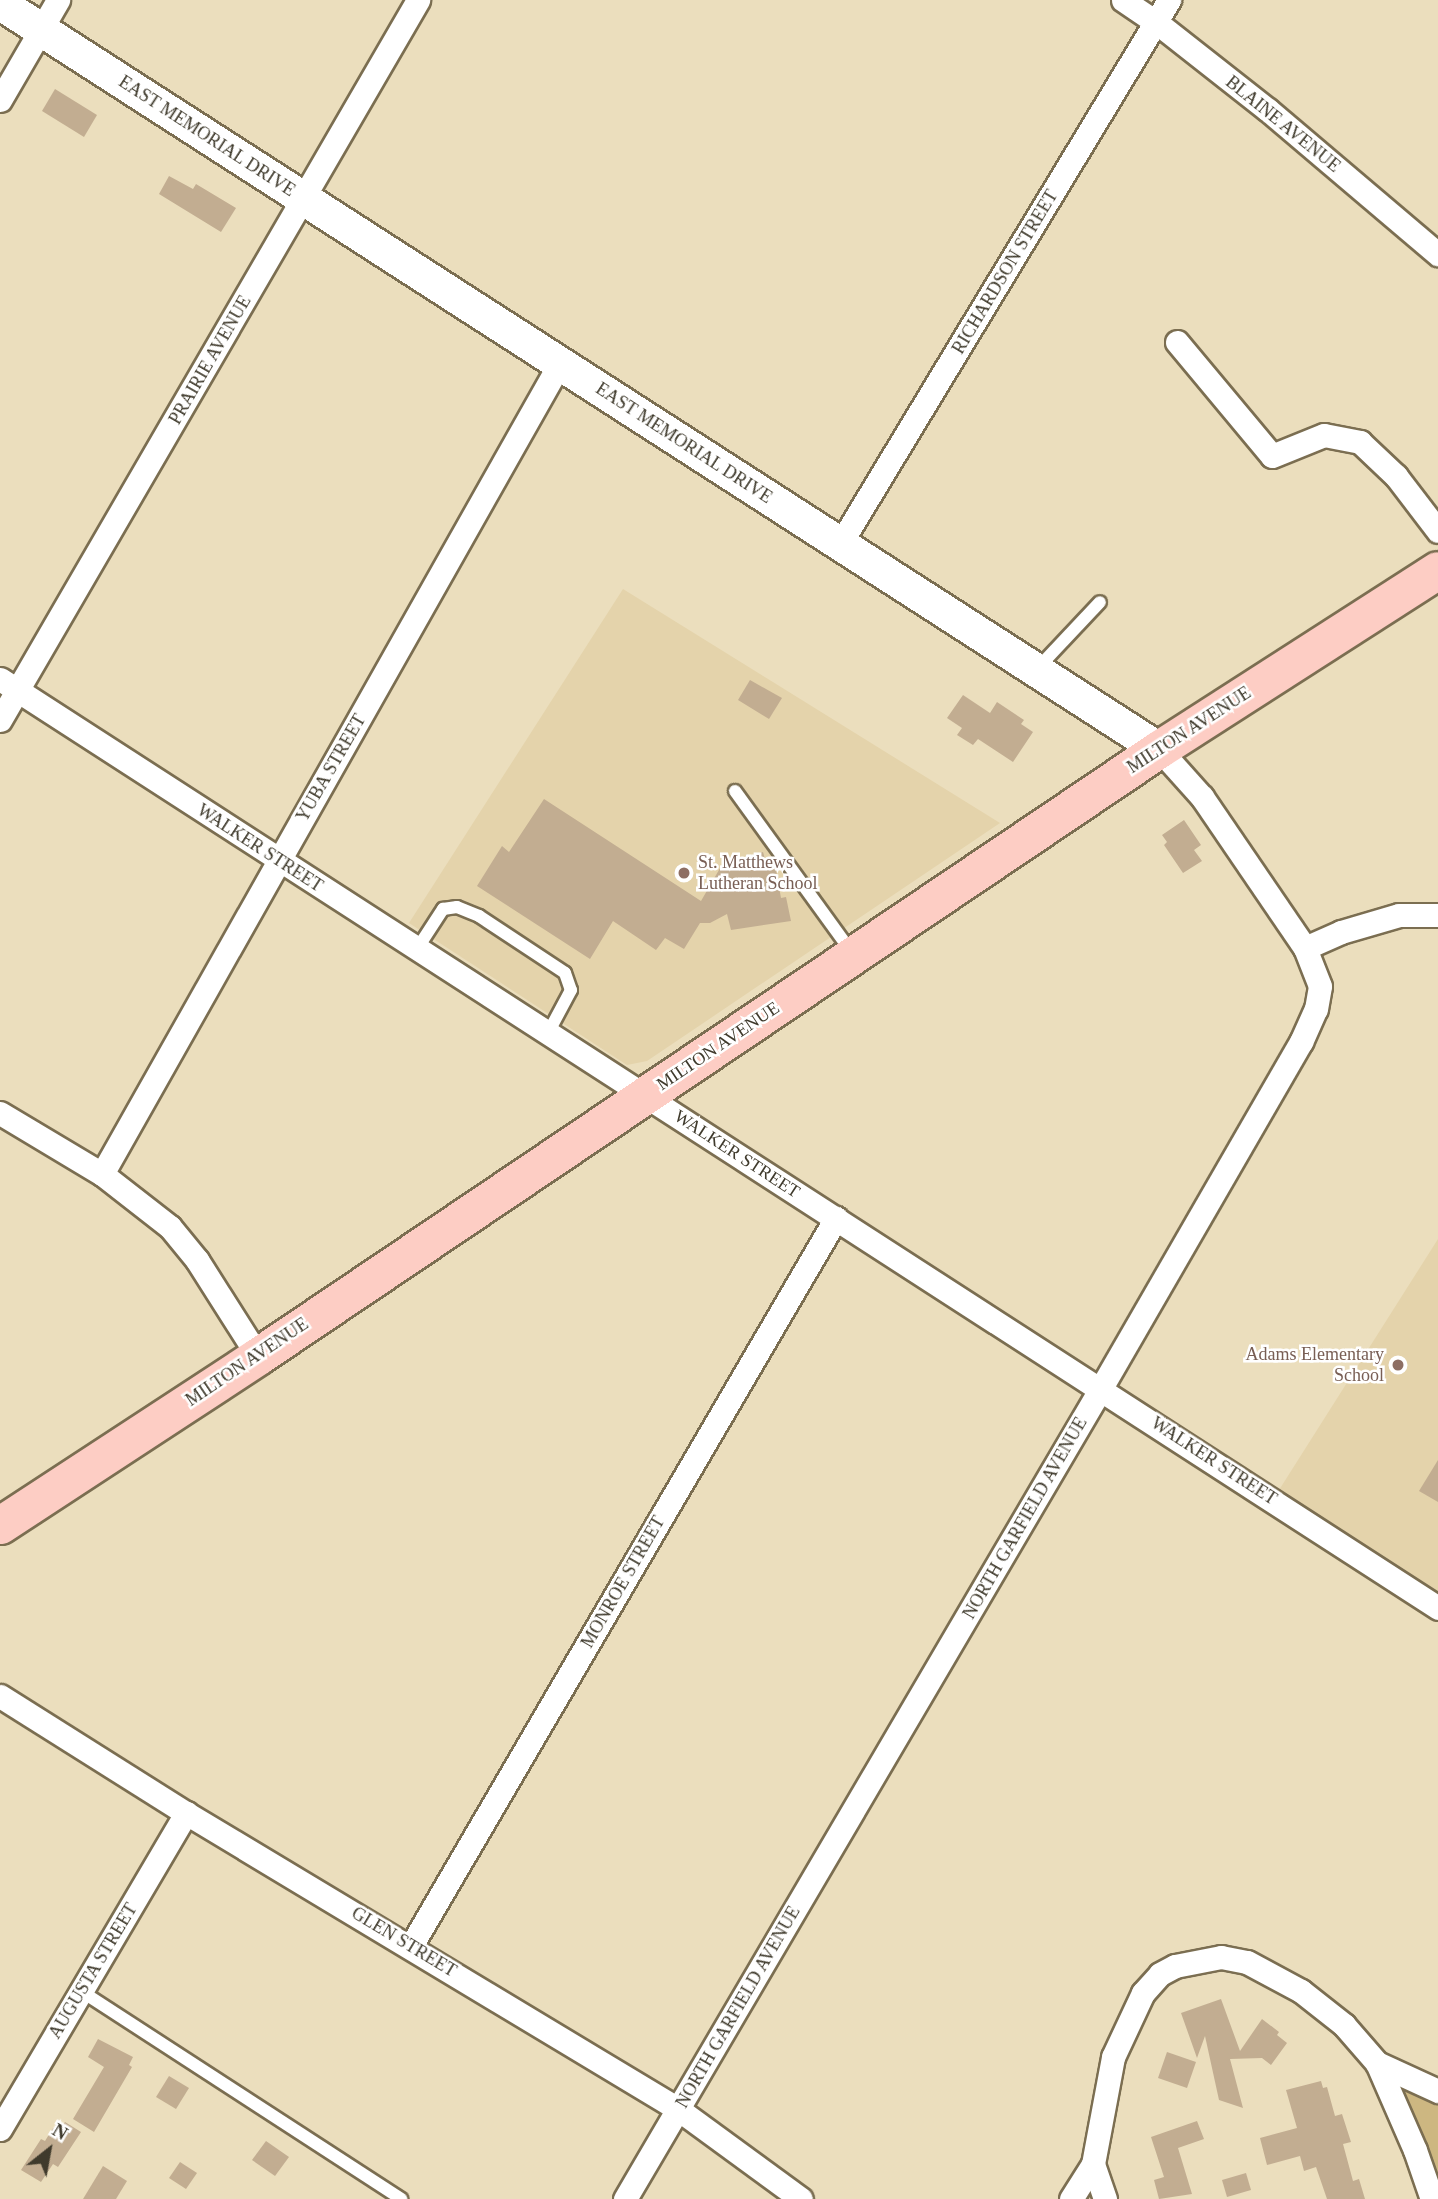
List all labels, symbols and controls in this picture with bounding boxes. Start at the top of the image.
street label: EAST MEMORIAL DRIVE [114,71,300,201]
street label: BLAINE AVENUE [1221,71,1345,177]
street label: RICHARDSON STREET [947,186,1063,358]
street label: PRAIRIE AVENUE [164,291,256,429]
street label: EAST MEMORIAL DRIVE [591,378,777,508]
street label: MILTON AVENUE [1123,682,1255,778]
street label: YUBA STREET [291,710,371,826]
street label: WALKER STREET [193,799,327,897]
place label: St. Matthews Lutheran School [698,852,817,894]
marker: St. Matthews Lutheran School [676,865,692,881]
street label: MILTON AVENUE [652,997,784,1095]
street label: WALKER STREET [670,1105,804,1203]
street label: MILTON AVENUE [181,1313,313,1411]
place label: Adams Elementary School [1246,1344,1384,1386]
marker: Adams Elementary School [1390,1357,1406,1373]
street label: WALKER STREET [1147,1412,1281,1510]
street label: NORTH GARFIELD AVENUE [958,1413,1092,1623]
street label: MONROE STREET [577,1512,669,1652]
street label: AUGUSTA STREET [44,1899,142,2043]
street label: GLEN STREET [348,1902,460,1982]
street label: NORTH GARFIELD AVENUE [671,1902,805,2112]
north arrow [14,2115,84,2185]
text: N [49,2119,71,2144]

